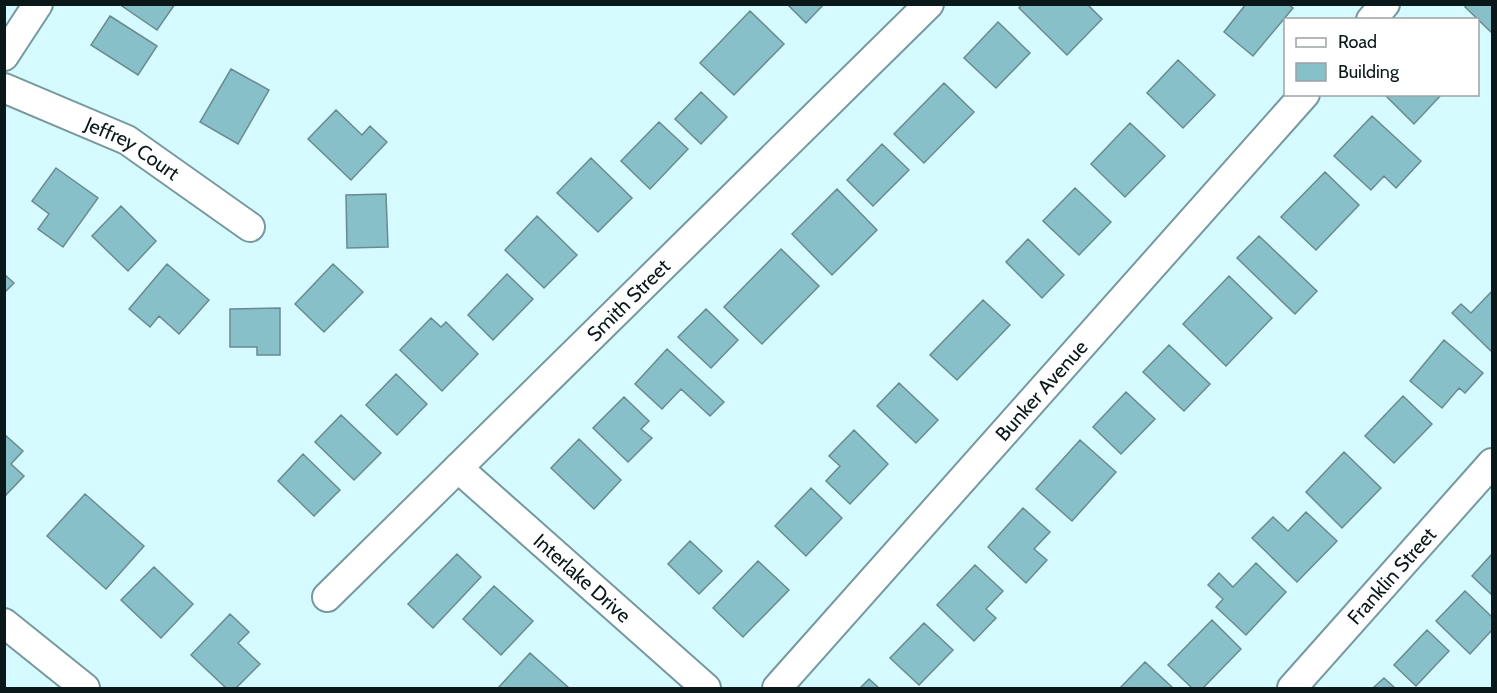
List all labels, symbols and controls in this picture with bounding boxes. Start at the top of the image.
legend [1284,18,1479,96]
text: Road [1338,31,1377,53]
text: Building [1338,61,1400,83]
street label: Jeffrey Court [80,111,184,185]
street label: Smith Street [582,254,675,346]
street label: Bunker Avenue [990,335,1092,446]
street label: Franklin Street [1342,522,1441,629]
street label: Interlake Drive [529,529,636,628]

